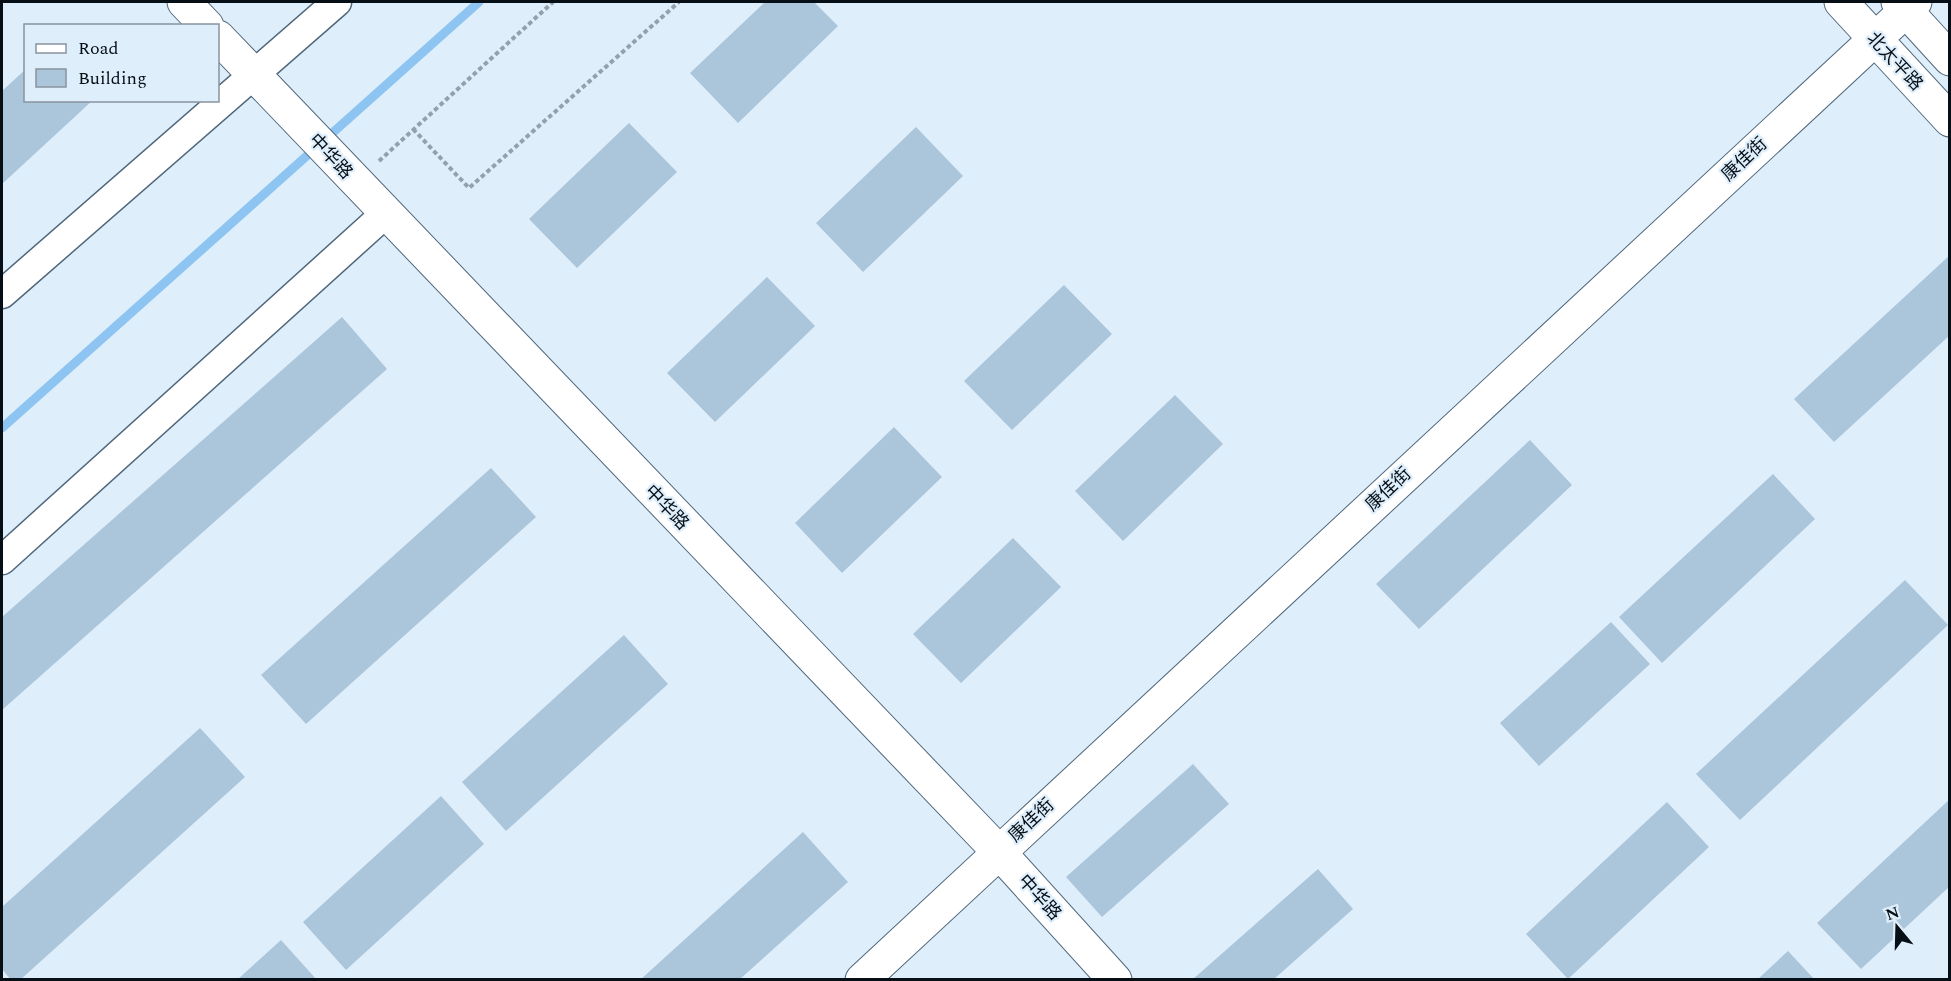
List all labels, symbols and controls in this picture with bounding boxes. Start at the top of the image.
legend [24,24,219,102]
street label: 北太平路 [1860,26,1929,97]
text: Road [78,35,119,62]
text: Building [78,65,147,92]
street label: 中华路 [302,127,359,185]
street label: 康佳街 [1715,131,1773,188]
street label: 康佳街 [1359,461,1417,518]
street label: 中华路 [638,479,695,536]
street label: 康佳街 [1002,792,1060,849]
street label: 中华路 [1012,868,1068,926]
north arrow [1867,897,1927,957]
text: N [1882,900,1903,927]

